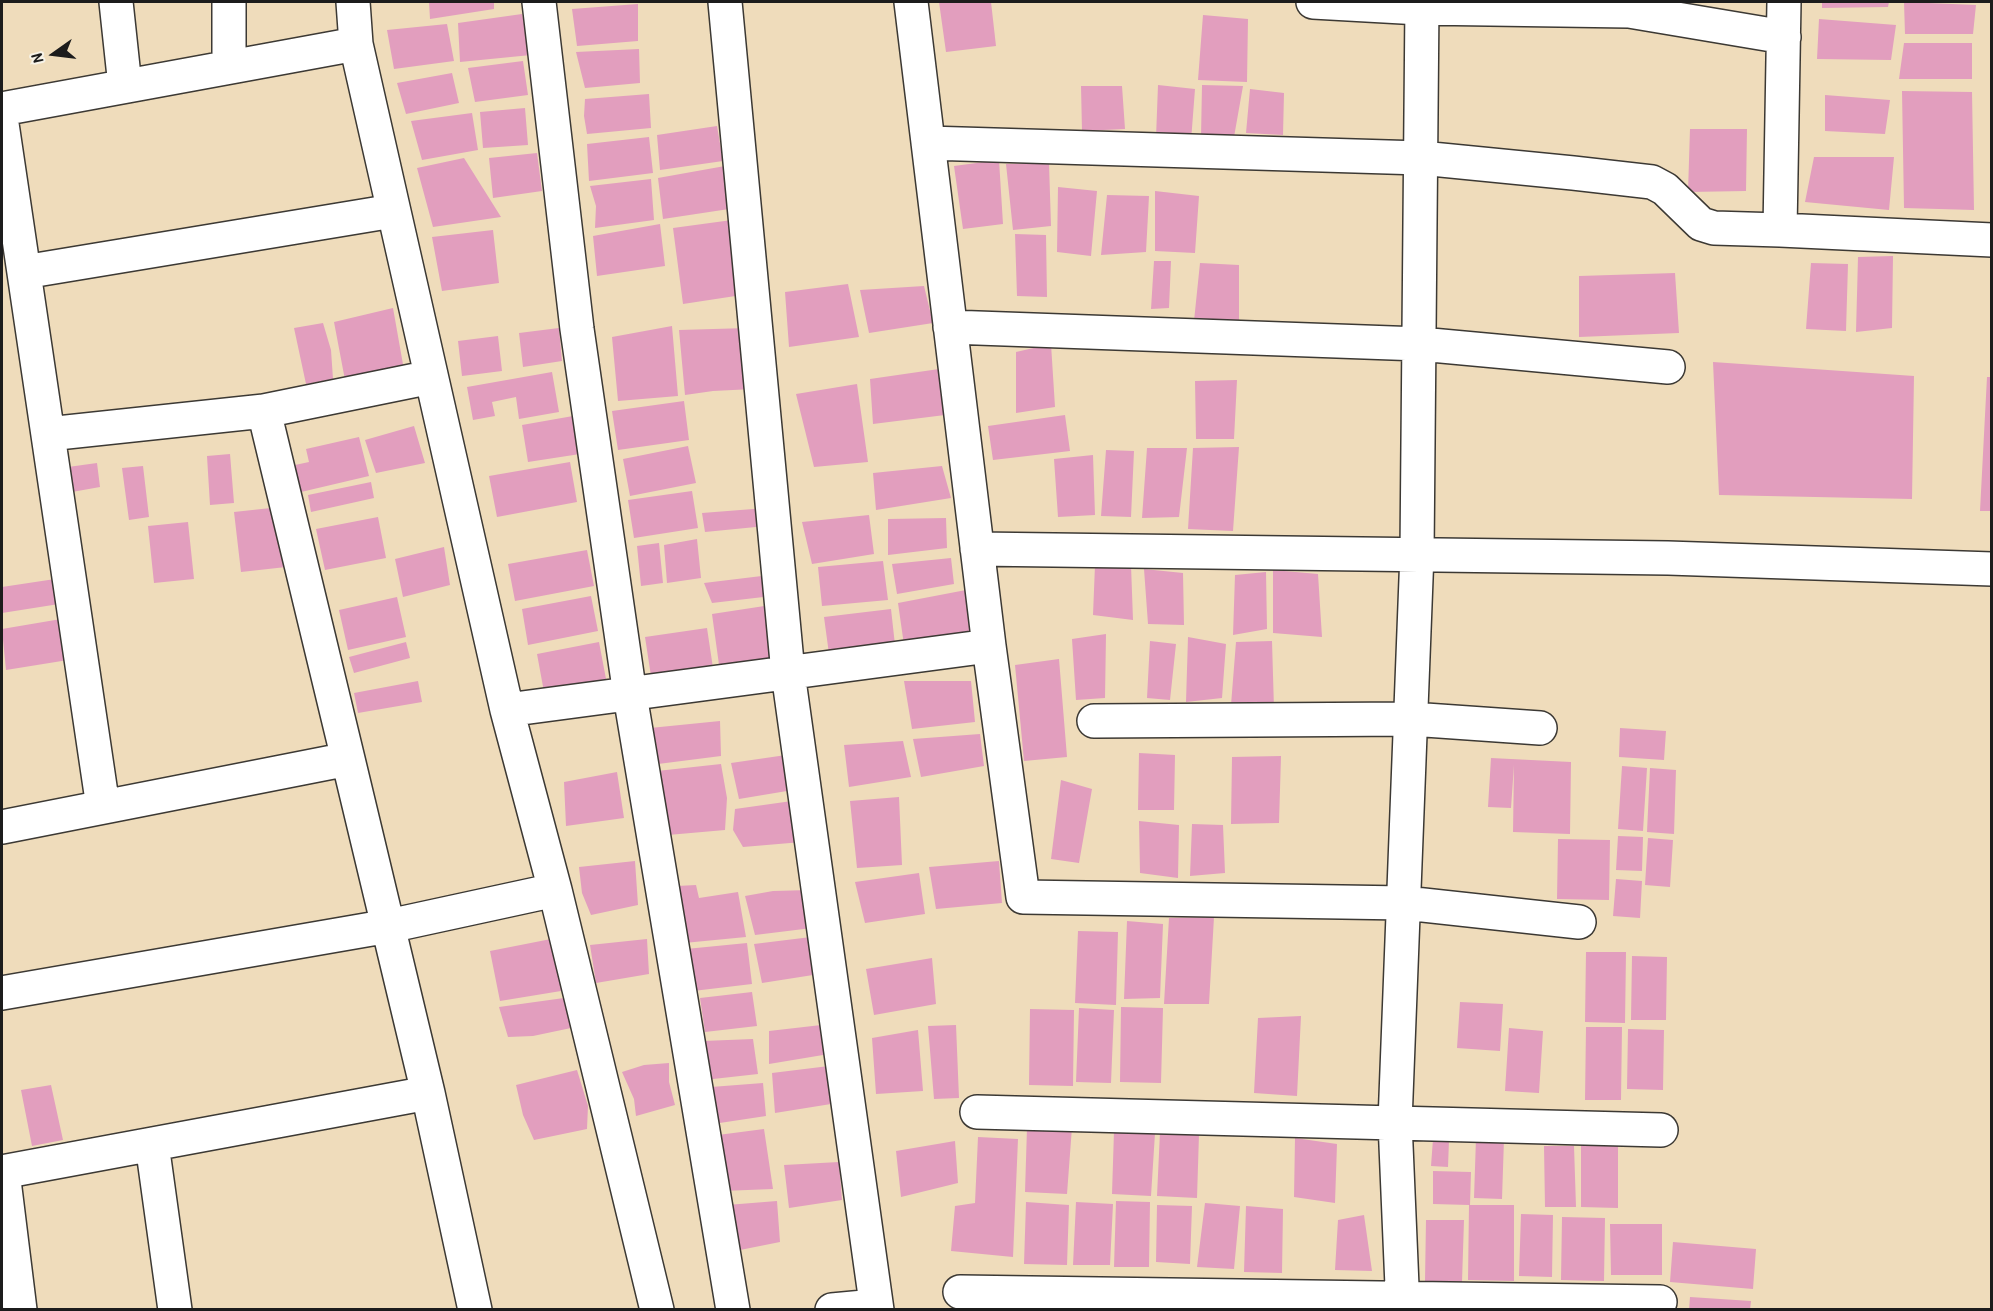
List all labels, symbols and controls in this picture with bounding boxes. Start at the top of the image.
north arrow [24,24,84,84]
text: N [25,52,48,65]

